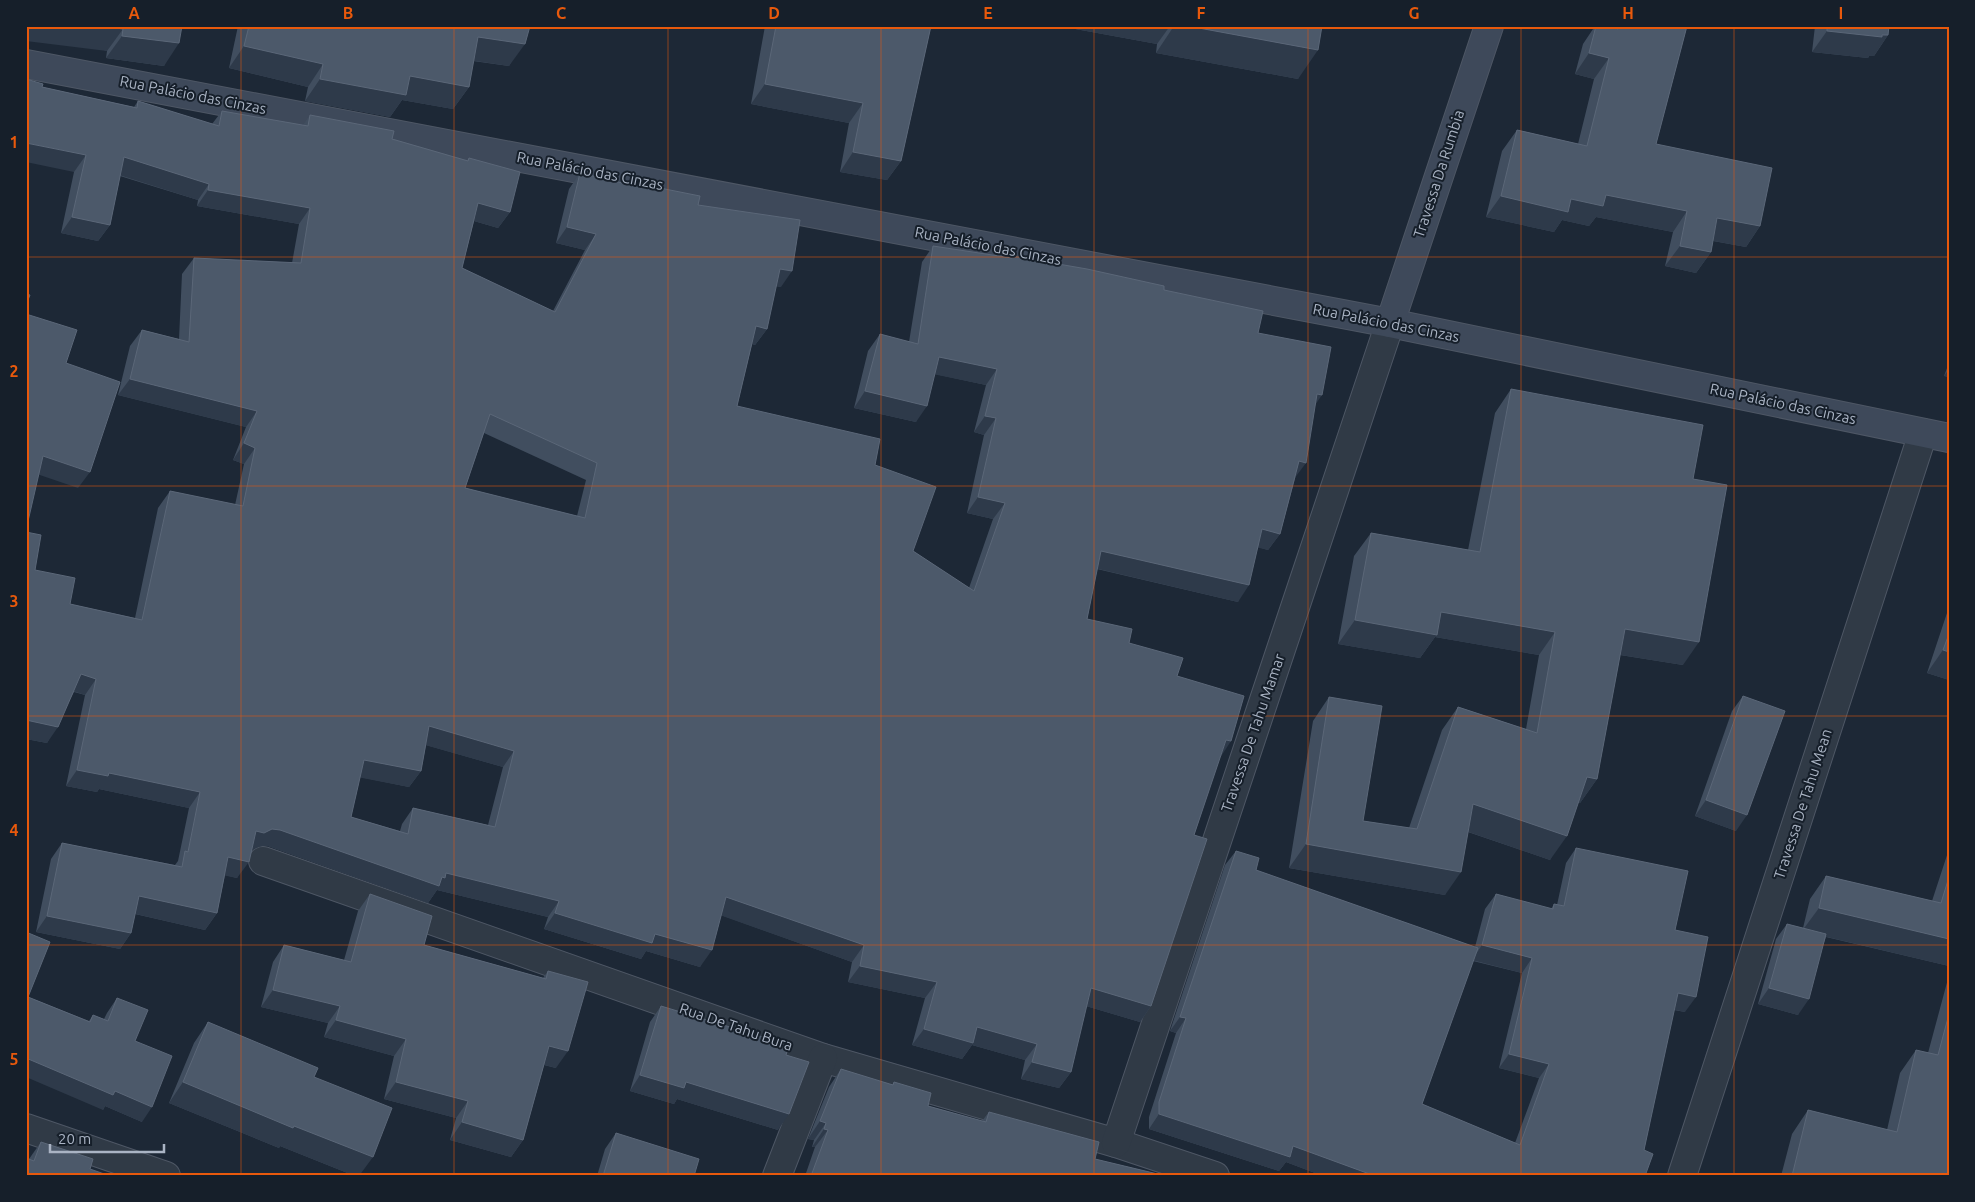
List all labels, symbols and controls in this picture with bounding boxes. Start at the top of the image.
text: A [128,4,140,22]
text: B [343,4,353,22]
text: C [556,4,566,22]
text: D [768,4,780,22]
text: E [983,4,993,22]
text: F [1197,4,1206,22]
text: G [1408,4,1420,22]
text: H [1622,4,1634,22]
text: I [1839,4,1843,22]
street label: Rua Palácio das Cinzas [118,72,268,117]
street label: Travessa Da Rumbia [1410,108,1467,240]
text: 1 [9,133,19,151]
street label: Rua Palácio das Cinzas [515,148,665,193]
street label: Rua Palácio das Cinzas [913,223,1063,268]
street label: Rua Palácio das Cinzas [1311,300,1461,345]
text: 2 [9,362,19,380]
street label: Rua Palácio das Cinzas [1708,380,1858,427]
text: 3 [9,592,19,610]
street label: Travessa De Tahu Mamar [1217,651,1288,814]
street label: Travessa De Tahu Mean [1770,727,1835,881]
text: 4 [9,821,19,839]
street label: Rua De Tahu Bura [677,999,795,1054]
text: 5 [9,1050,19,1068]
scale bar [50,1122,164,1154]
text: 20 m [58,1130,91,1147]

